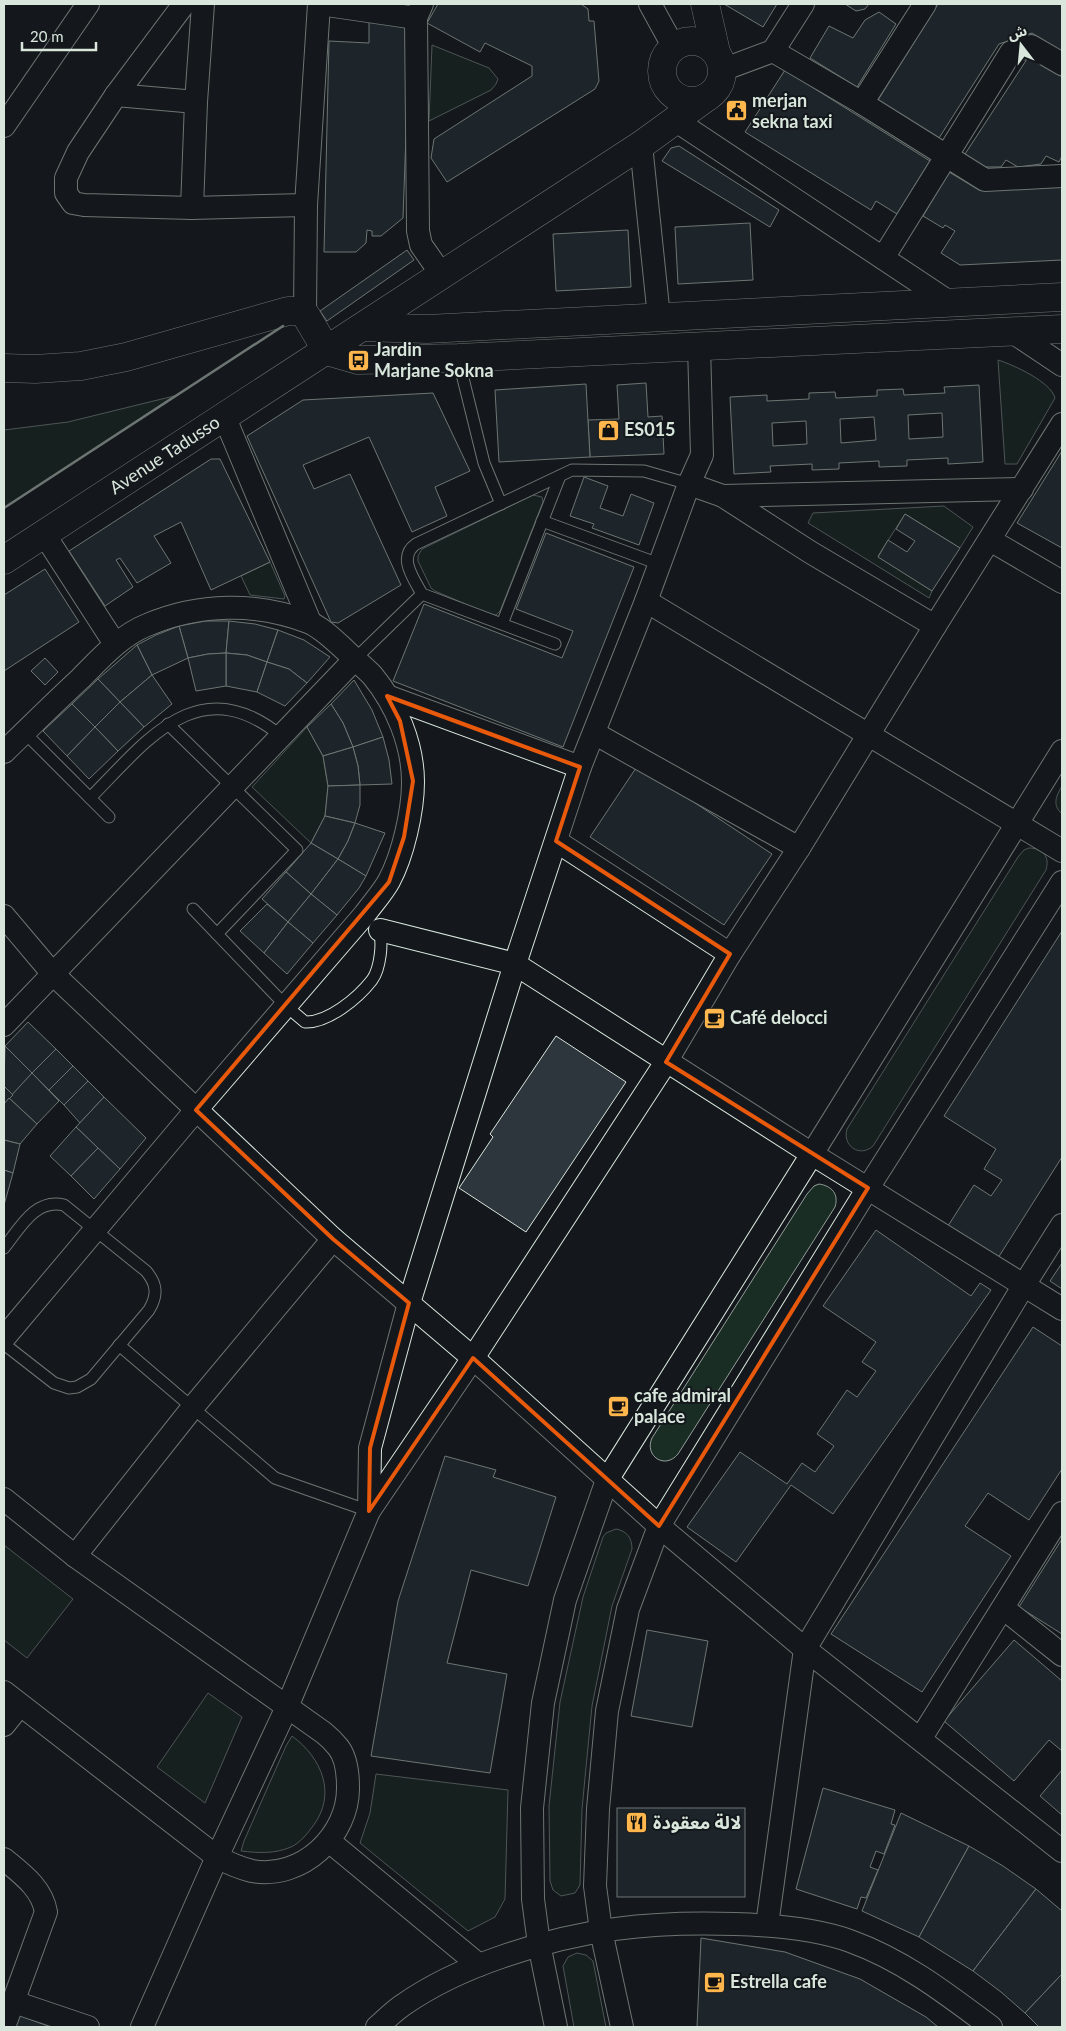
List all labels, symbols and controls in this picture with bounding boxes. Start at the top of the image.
scale bar [22,20,96,52]
north arrow [996,20,1046,70]
text: ش [1006,21,1029,43]
text: 20 m [30,27,64,45]
place label: merjan sekna taxi [752,89,833,132]
public building icon: merjan sekna taxi [724,99,748,123]
place label: Jardin Marjane Sokna [374,338,494,381]
bus stop icon: Jardin Marjane Sokna [346,348,370,372]
street label: Avenue Tadusso [105,410,224,498]
shop icon: ES015 [596,418,620,442]
place label: ES015 [624,418,676,440]
cafe icon: Café delocci [702,1006,726,1030]
place label: Café delocci [730,1006,827,1028]
place label: cafe admiral palace [634,1384,731,1427]
cafe icon: cafe admiral palace [606,1394,630,1418]
restaurant icon: لالة معقودة [625,1811,649,1835]
place label: لالة معقودة [653,1811,741,1833]
cafe icon: Estrella cafe [702,1970,726,1994]
place label: Estrella cafe [730,1970,827,1992]

